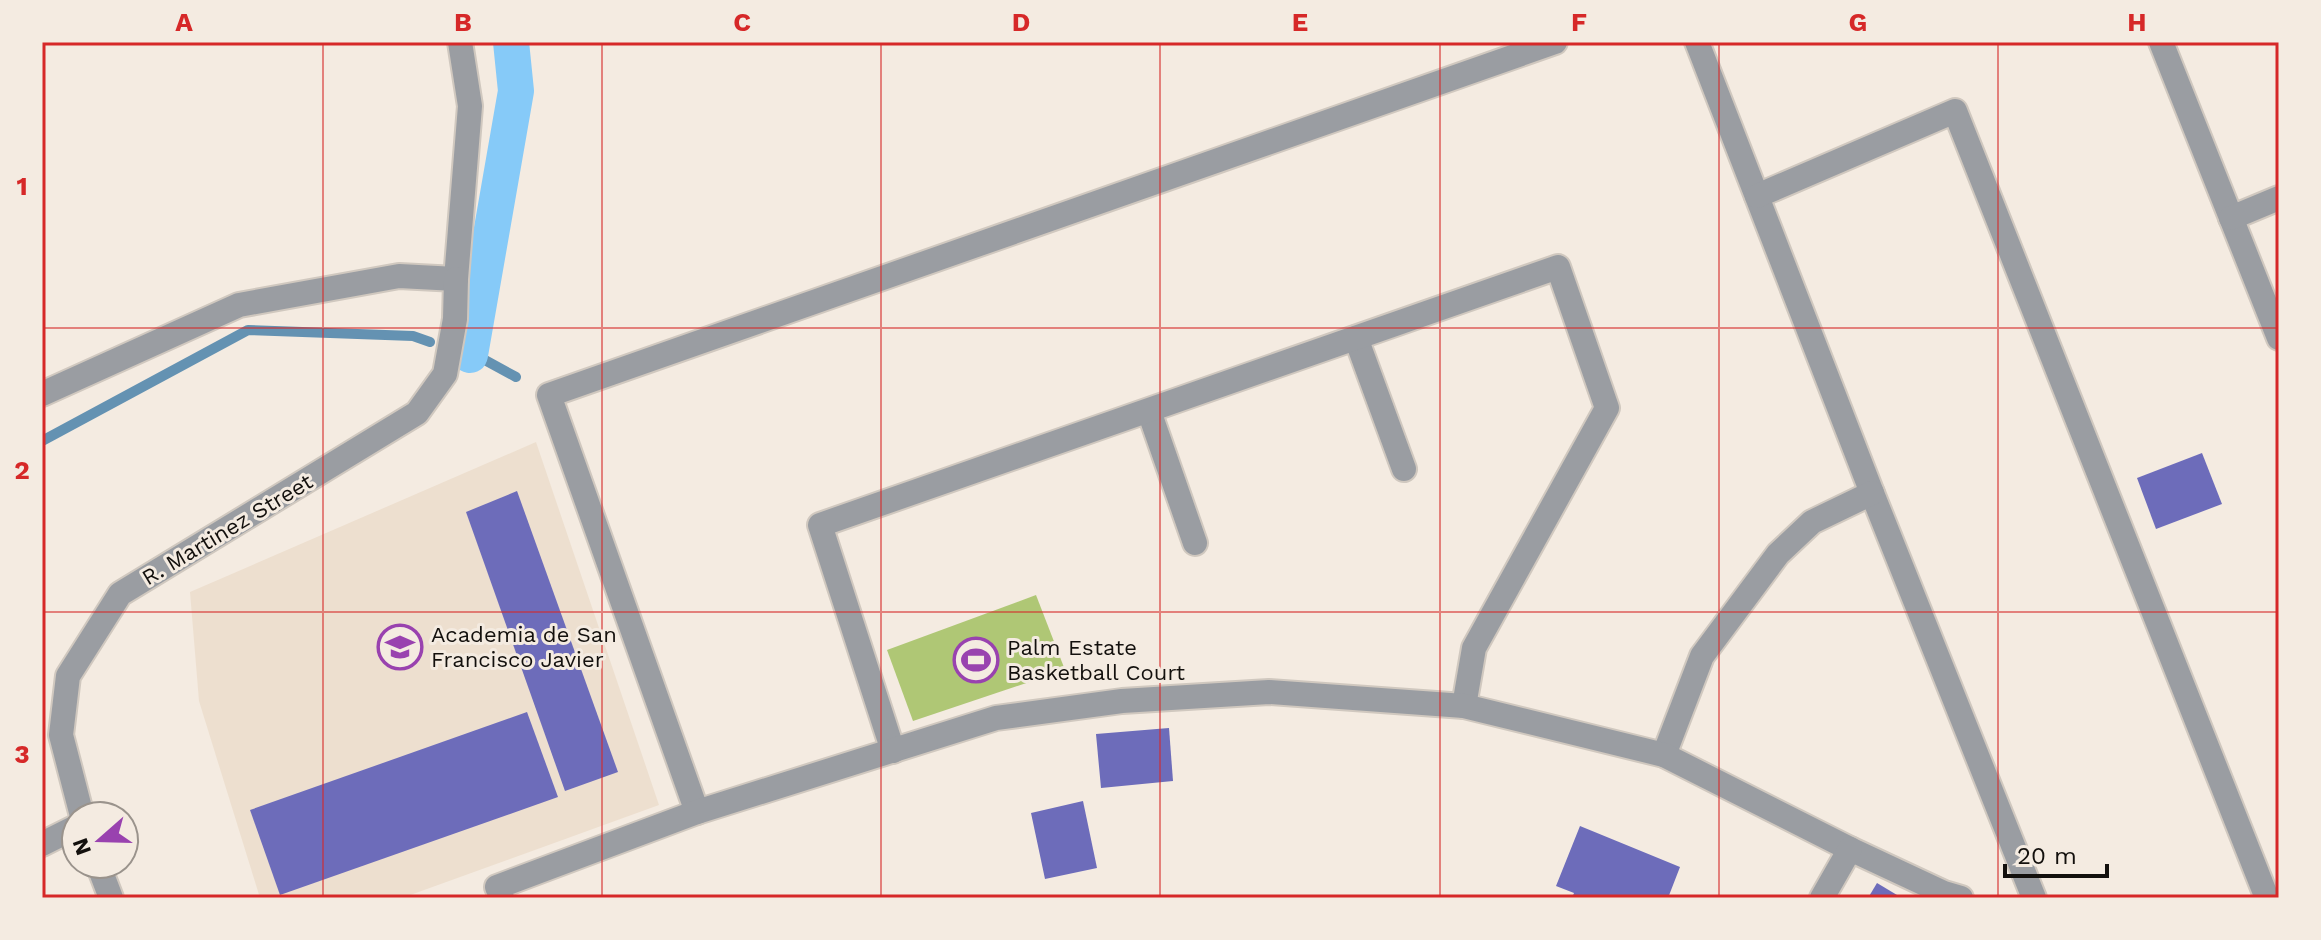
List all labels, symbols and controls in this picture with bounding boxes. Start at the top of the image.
text: A [175,7,193,37]
text: B [454,7,472,37]
text: C [733,7,751,37]
text: D [1012,7,1030,37]
text: E [1292,7,1308,37]
text: F [1571,7,1587,37]
text: G [1849,7,1867,37]
text: H [2127,7,2147,37]
text: 1 [16,171,28,201]
text: 2 [14,455,30,485]
street label: R. Martinez Street [138,469,317,590]
place label: Academia de San Francisco Javier [431,622,617,672]
school or university icon: Academia de San Francisco Javier [376,623,424,671]
place label: Palm Estate Basketball Court [1007,635,1185,685]
sports icon: Palm Estate Basketball Court [952,636,1000,684]
text: 3 [14,739,30,769]
north arrow [60,800,140,880]
scale bar [2005,828,2107,878]
text: N [67,835,96,859]
text: 20 m [2017,842,2077,870]

